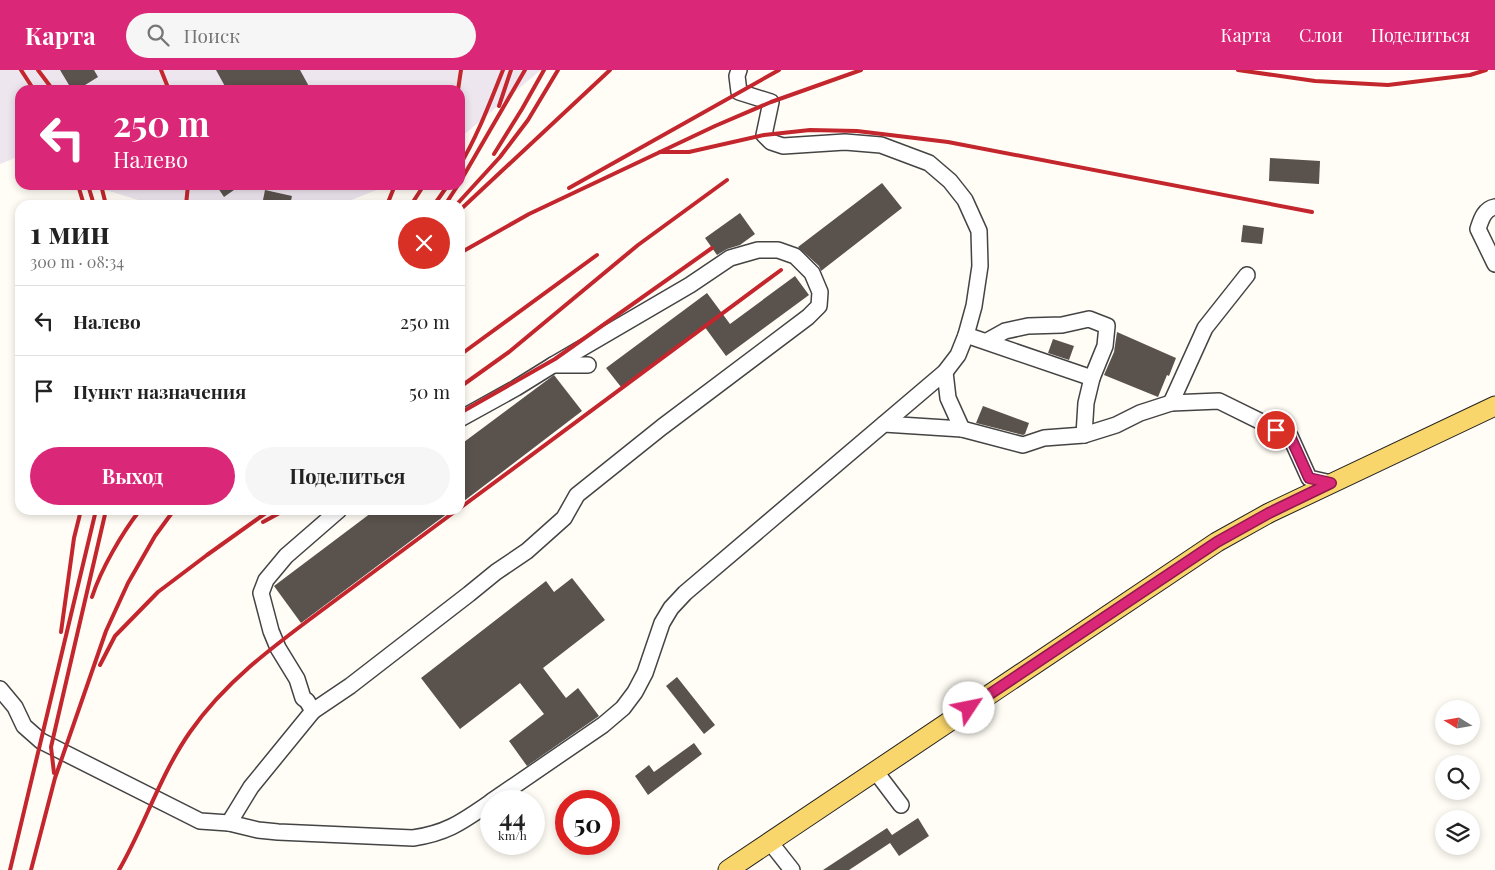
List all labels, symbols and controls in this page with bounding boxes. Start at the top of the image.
search box [126,13,476,58]
text: Карта [25,19,96,51]
icon: search [144,21,172,49]
text: Поиск [184,22,240,48]
text: Карта [1220,23,1271,47]
text: Слои [1299,23,1343,47]
text: Поделиться [1371,23,1470,47]
text: 250 m [113,99,210,146]
icon: left [30,105,95,170]
text: Налево [113,144,188,174]
text: 1 мин [30,212,110,252]
button: close [398,217,450,269]
text: 300 m · 08:34 [30,251,124,272]
icon: left [30,307,58,335]
text: Налево [73,308,141,334]
text: 250 m [400,308,450,334]
icon: arrive [30,377,58,405]
text: Пункт назначения [73,378,246,404]
text: 50 m [409,378,450,404]
pin [1255,409,1297,451]
icon: arrive [1262,416,1290,444]
button: Выход [30,447,235,505]
button: Поделиться [245,447,450,505]
position arrow [942,681,994,733]
north arrow [1435,700,1480,745]
map controls [1435,700,1480,855]
button: search [1435,755,1480,800]
speed limit sign: 50 [555,790,620,855]
text: 44 [499,800,526,833]
button: layers [1435,810,1480,855]
text: km/h [498,827,527,843]

